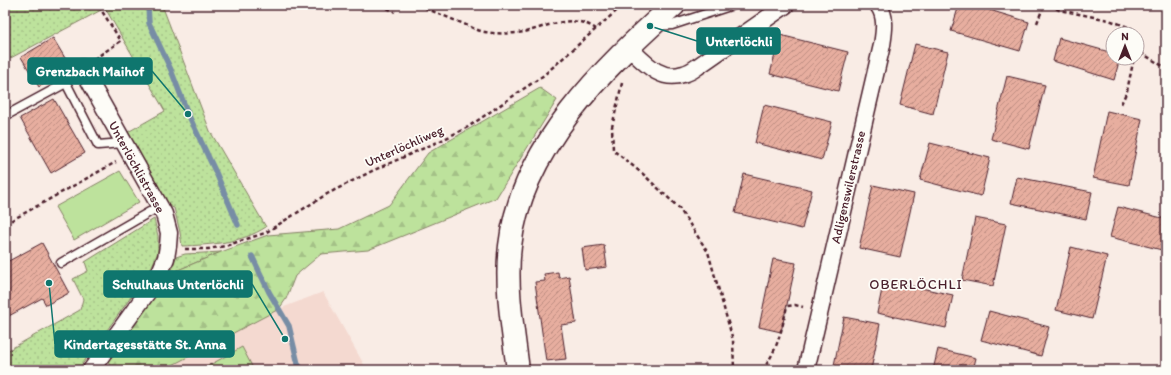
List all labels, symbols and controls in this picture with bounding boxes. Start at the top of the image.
north arrow [1105,26,1145,66]
callout: Unterlöchli [697,28,780,54]
text: N [1121,30,1129,43]
text: Unterlöchli [705,33,773,50]
callout: Grenzbach Maihof [28,58,152,84]
text: Grenzbach Maihof [36,63,145,80]
street label: Unterlöchlistrasse [106,119,168,215]
street label: Unterlöchliweg [363,122,446,170]
street label: Adligenswilerstrasse [828,129,868,245]
callout: Schulhaus Unterlöchli [104,271,252,297]
text: Schulhaus Unterlöchli [112,276,244,293]
district label: OBERLÖCHLI [869,276,963,293]
callout: Kindertagesstätte St. Anna [55,331,234,357]
text: Kindertagesstätte St. Anna [64,336,227,353]

